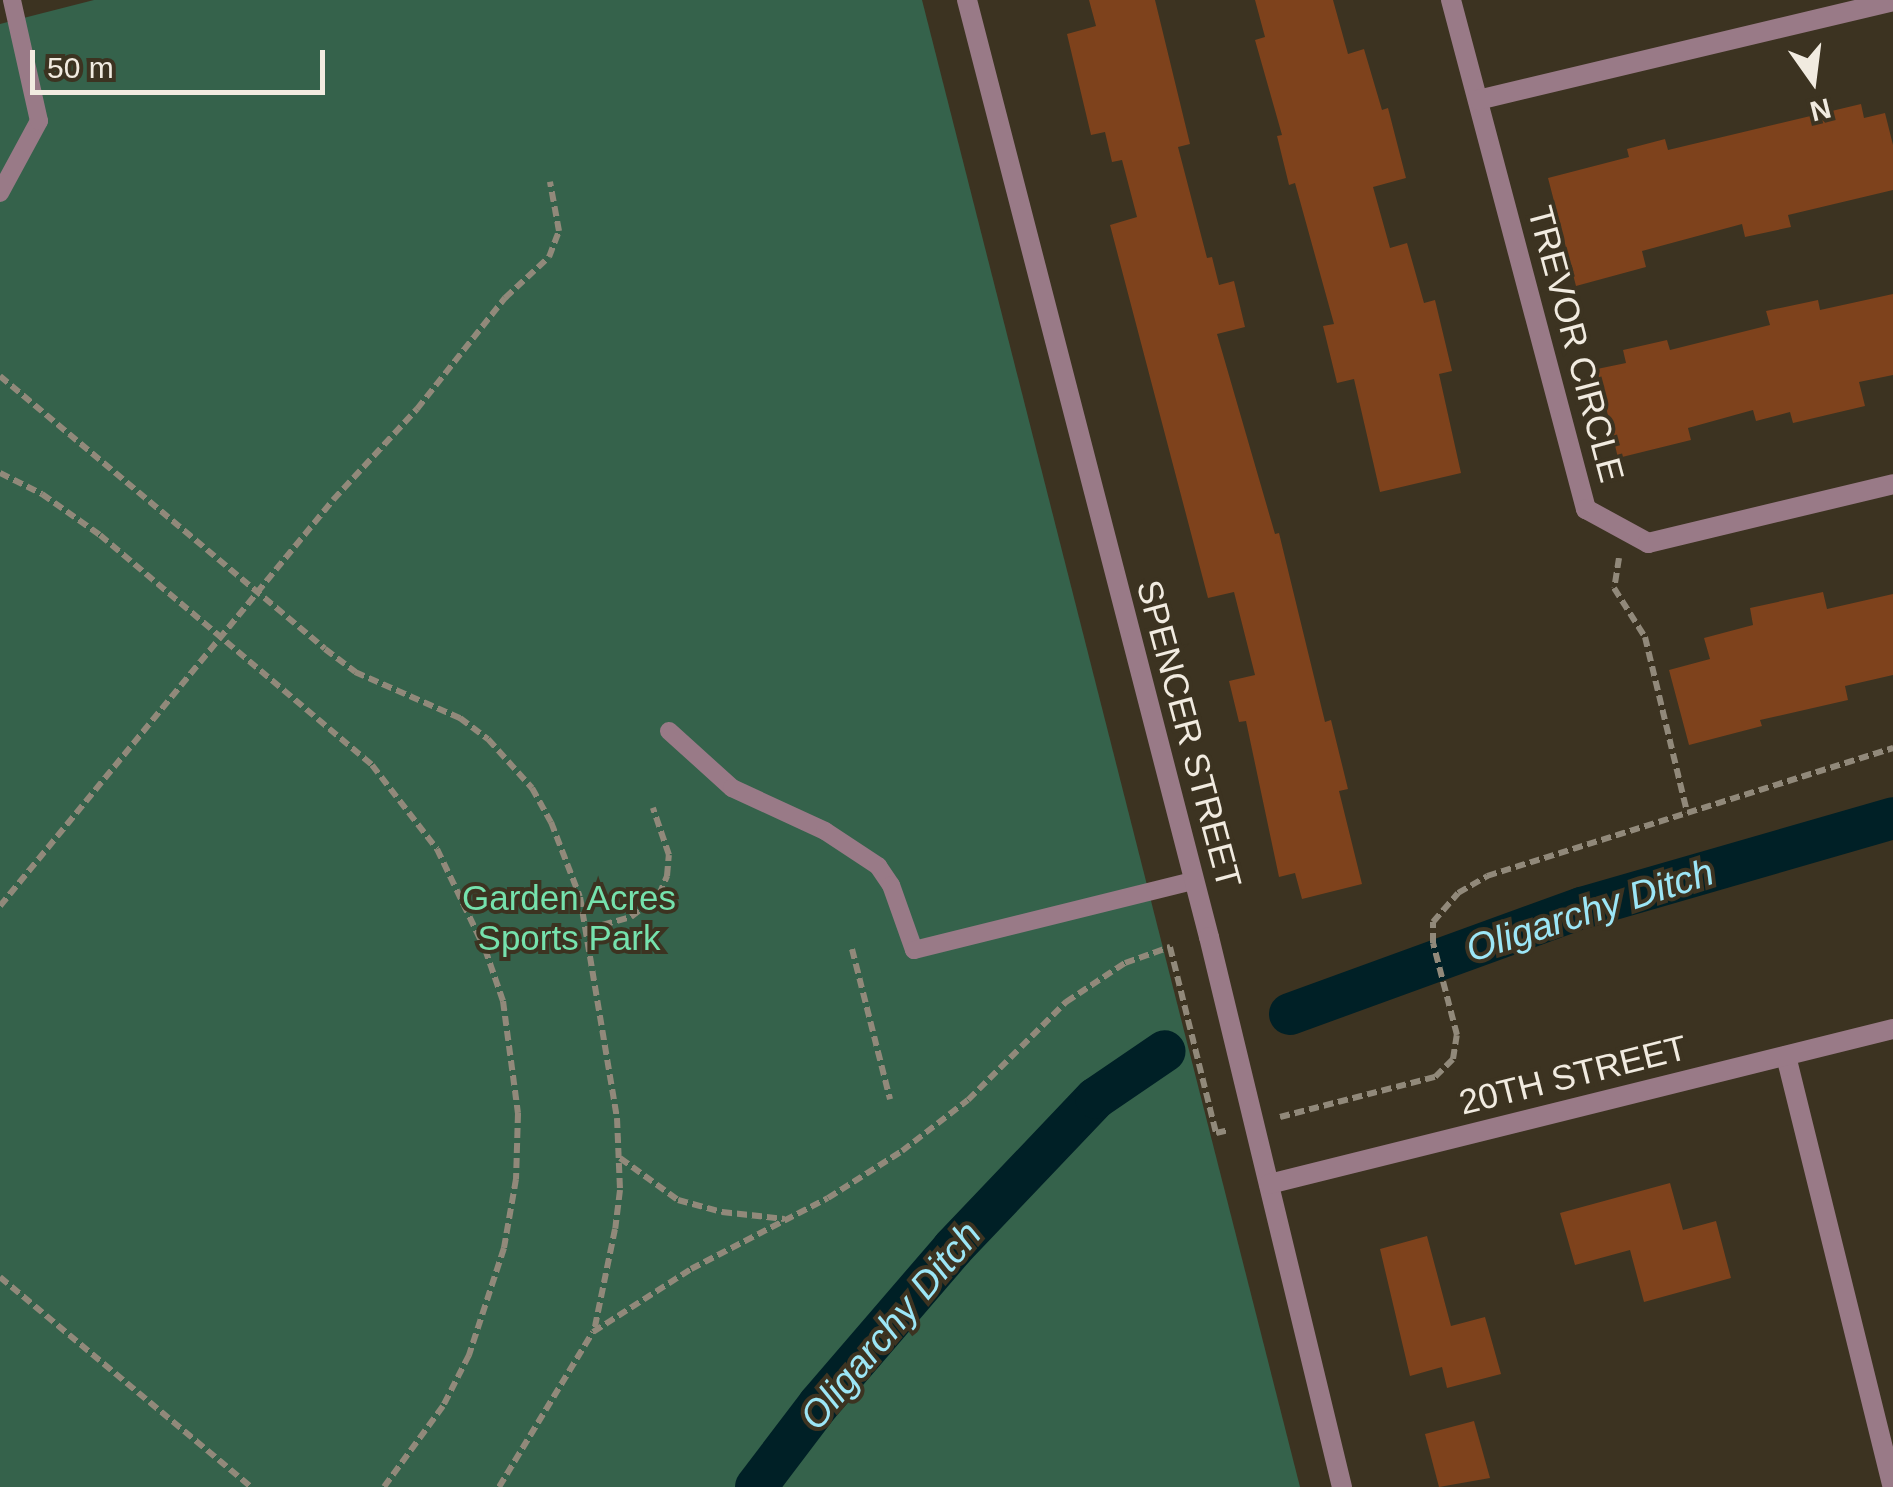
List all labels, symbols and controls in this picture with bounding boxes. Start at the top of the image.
scale bar [35,30,330,92]
north arrow [1763,30,1863,130]
text: 50 m [47,51,114,84]
text: N [1807,92,1834,127]
street label: TREVOR CIRCLE [1519,201,1633,487]
street label: SPENCER STREET [1128,575,1250,893]
water label: Oligarchy Ditch [1460,850,1720,972]
park label: Garden Acres Sports Park [461,877,677,959]
street label: 20TH STREET [1455,1026,1691,1124]
water label: Oligarchy Ditch [791,1213,991,1439]

